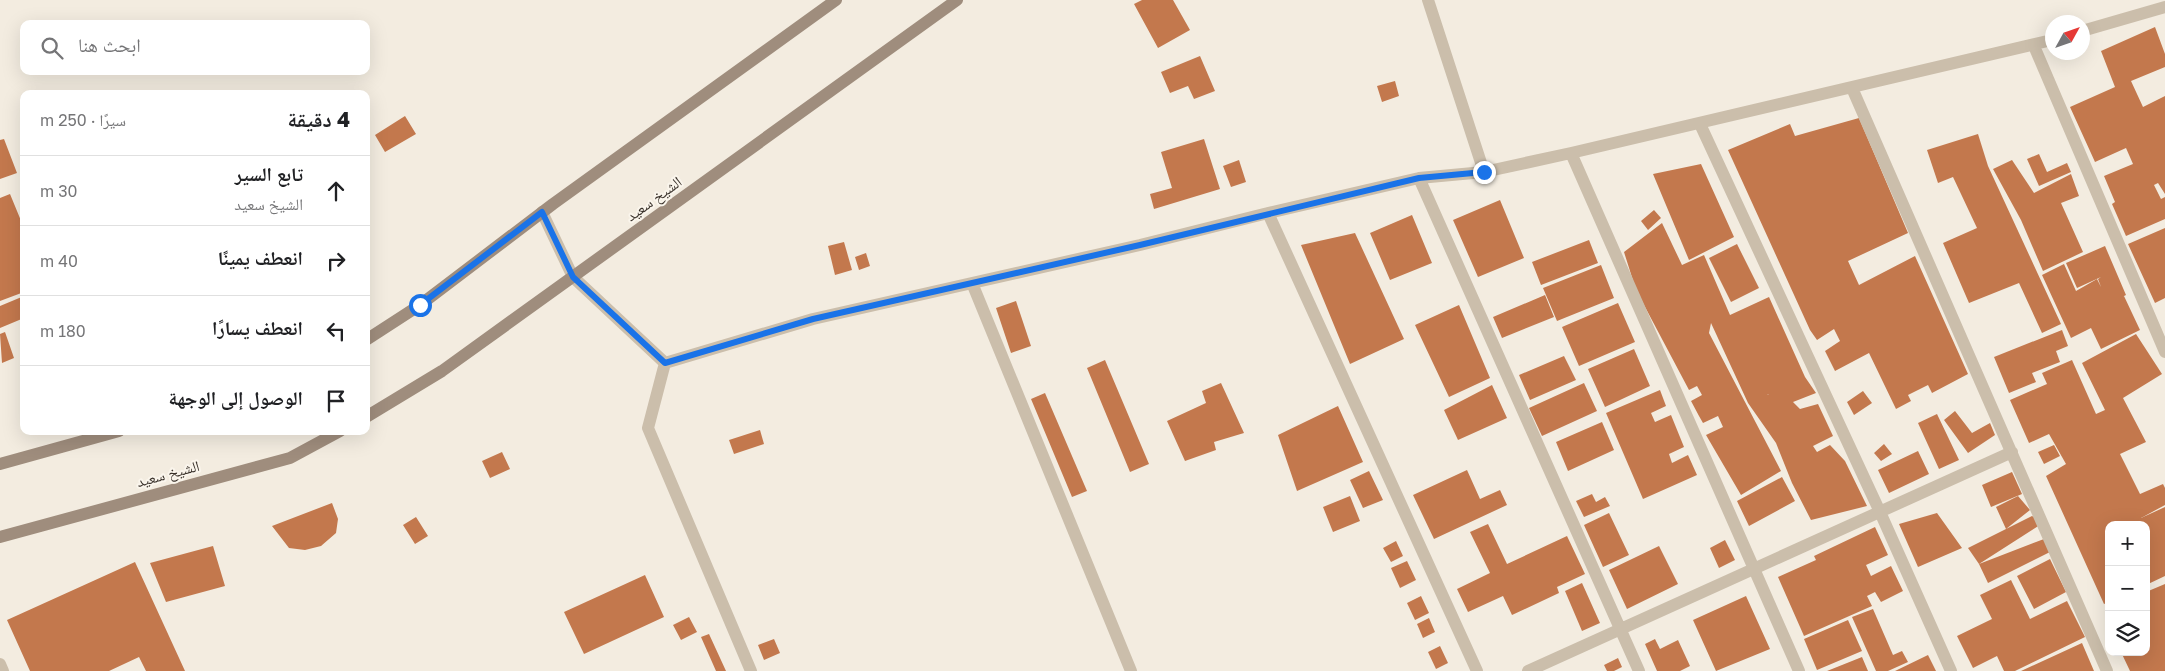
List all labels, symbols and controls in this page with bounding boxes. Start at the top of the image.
north arrow [2045,15,2090,60]
search box [20,20,370,75]
text: ابحث هنا [78,33,141,56]
icon: search [38,34,66,62]
text: 4 دقيقة [288,106,350,132]
text: سيرًا · 250 m [40,110,126,130]
route end [1473,161,1496,184]
text: تابع السير [235,162,303,185]
street label: الشيخ سعيد [622,172,686,226]
icon: ahead [322,177,350,205]
text: 30 m [40,181,77,201]
text: الشيخ سعيد [234,194,303,214]
text: انعطف يمينًا [218,246,303,269]
icon: right [322,247,350,275]
text: 40 m [40,251,78,271]
route start [409,294,432,317]
text: انعطف يسارًا [212,316,303,339]
icon: left [322,317,350,345]
text: 180 m [40,321,86,341]
text: الوصول إلى الوجهة [169,386,303,409]
icon: arrive [322,387,350,415]
street label: الشيخ سعيد [134,456,202,492]
map controls [2105,521,2150,656]
button: + [2105,521,2150,566]
button: − [2105,566,2150,611]
button: layers [2105,611,2150,656]

